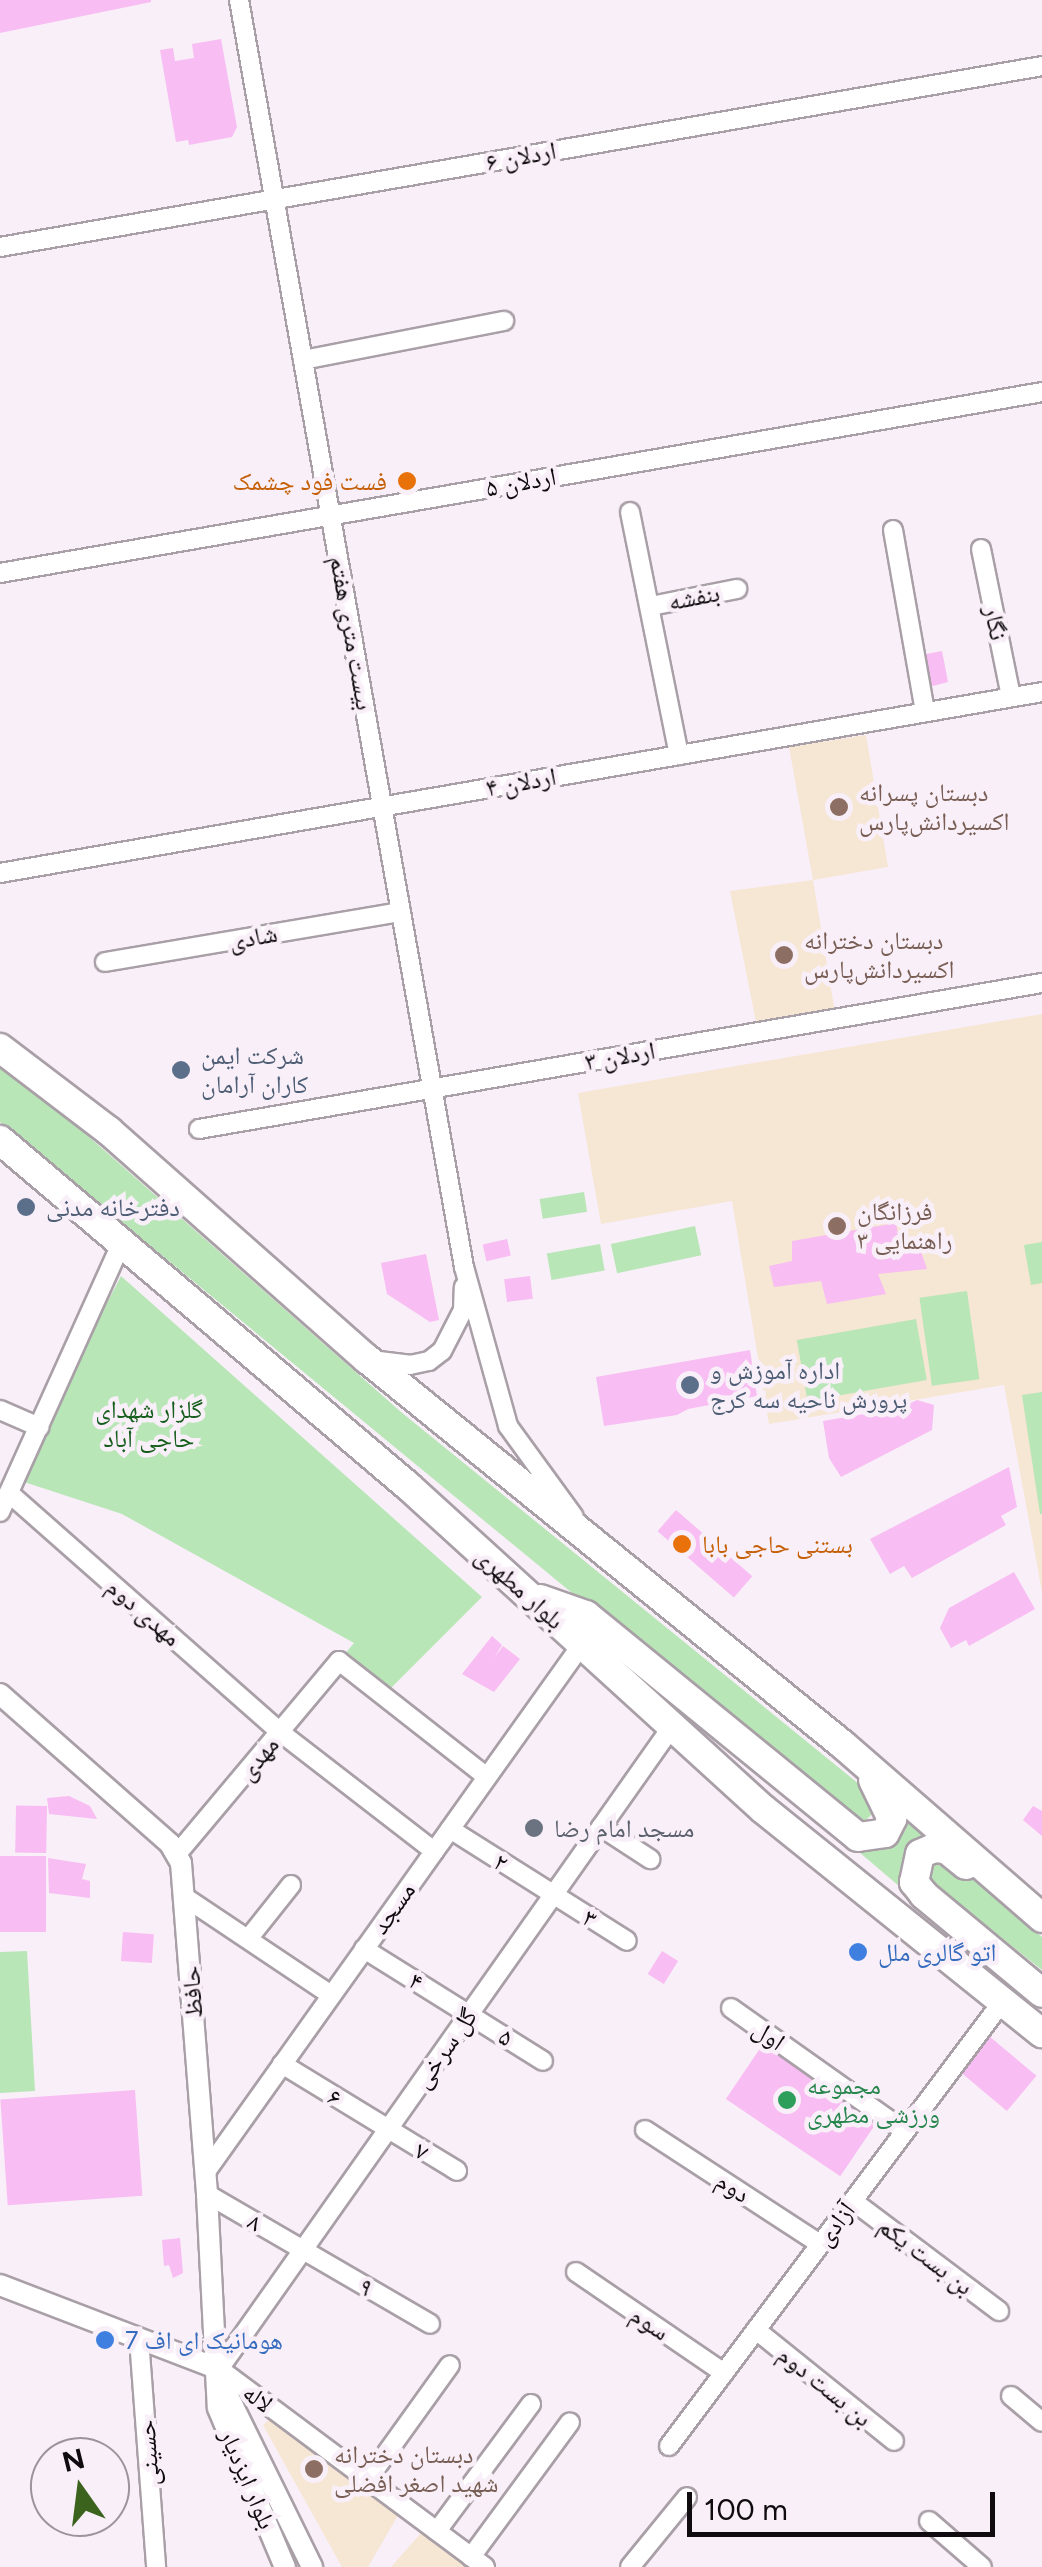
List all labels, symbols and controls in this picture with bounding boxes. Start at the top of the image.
street label: اردلان ۶ [483,135,559,177]
street label: اردلان ۵ [483,461,559,503]
place label: فست فود چشمک [232,466,387,496]
marker: فست فود چشمک [396,470,418,492]
street label: بیست متری هفتم [324,554,380,712]
street label: بنفشه [666,577,722,617]
street label: نگار [978,603,1014,643]
street label: اردلان ۴ [483,761,559,803]
place label: دبستان پسرانه اکسیر‌دانش‌پارس [859,778,1009,837]
marker: دبستان پسرانه اکسیر‌دانش‌پارس [828,796,850,818]
street label: شادی [226,918,280,956]
place label: دبستان دخترانه اکسیردانش‌پارس [804,926,954,985]
marker: دبستان دخترانه اکسیردانش‌پارس [773,944,795,966]
street label: اردلان ۳ [582,1035,658,1077]
place label: شرکت ایمن کاران آرامان [201,1041,308,1100]
marker: شرکت ایمن کاران آرامان [170,1059,192,1081]
place label: دفترخانه مدنی [46,1192,180,1222]
marker: دفترخانه مدنی [15,1196,37,1218]
place label: فرزانگان ۳ راهنمایی [857,1197,952,1256]
marker: فرزانگان ۳ راهنمایی [826,1215,848,1237]
place label: اداره آموزش و پرورش ناحیه سه کرج [710,1356,907,1415]
marker: اداره آموزش و پرورش ناحیه سه کرج [679,1374,701,1396]
park label: گلزار شهدای حاجی آباد [95,1395,203,1454]
place label: بستنی حاجی بابا [702,1529,853,1559]
marker: بستنی حاجی بابا [671,1533,693,1555]
street label: بلوار مطهری [470,1540,570,1636]
street label: مهدی دوم [101,1572,187,1652]
street label: مهدی [231,1730,285,1786]
place label: مسجد امام رضا [554,1813,694,1843]
marker: مسجد امام رضا [523,1817,545,1839]
street label: ۲ [488,1846,514,1878]
street label: مسجد [365,1876,421,1940]
street label: ۳ [577,1902,603,1934]
place label: اتو گالری ملل [878,1937,996,1967]
marker: اتو گالری ملل [847,1941,869,1963]
street label: حافظ [175,1965,209,2019]
street label: ۴ [403,1965,429,1997]
street label: گل سرخی [407,2002,483,2094]
street label: اول [747,2013,791,2057]
street label: ۵ [493,2021,519,2053]
place label: مجموعه ورزشی مطهری [807,2071,940,2130]
street label: ۶ [322,2081,348,2113]
marker: مجموعه ورزشی مطهری [776,2089,798,2111]
street label: ۷ [410,2135,434,2167]
street label: دوم [710,2165,756,2209]
street label: آزادی [809,2196,861,2252]
street label: ۸ [243,2206,267,2238]
street label: بن بست یکم [873,2211,979,2301]
street label: ۹ [354,2271,378,2303]
street label: سوم [625,2299,675,2347]
place label: هومانیک ای اف 7 [125,2325,283,2355]
marker: هومانیک ای اف 7 [94,2329,116,2351]
street label: بن بست دوم [772,2339,878,2433]
street label: لاله [237,2377,279,2419]
street label: حسینی [131,2419,165,2487]
street label: بلوار ایزدیار [213,2424,283,2534]
north arrow [30,2437,130,2537]
place label: دبستان دخترانه شهید اصغر افضلی [334,2440,498,2499]
text: N [59,2441,88,2479]
marker: دبستان دخترانه شهید اصغر افضلی [303,2458,325,2480]
scale bar [692,2472,1000,2534]
text: 100 m [704,2491,788,2528]

